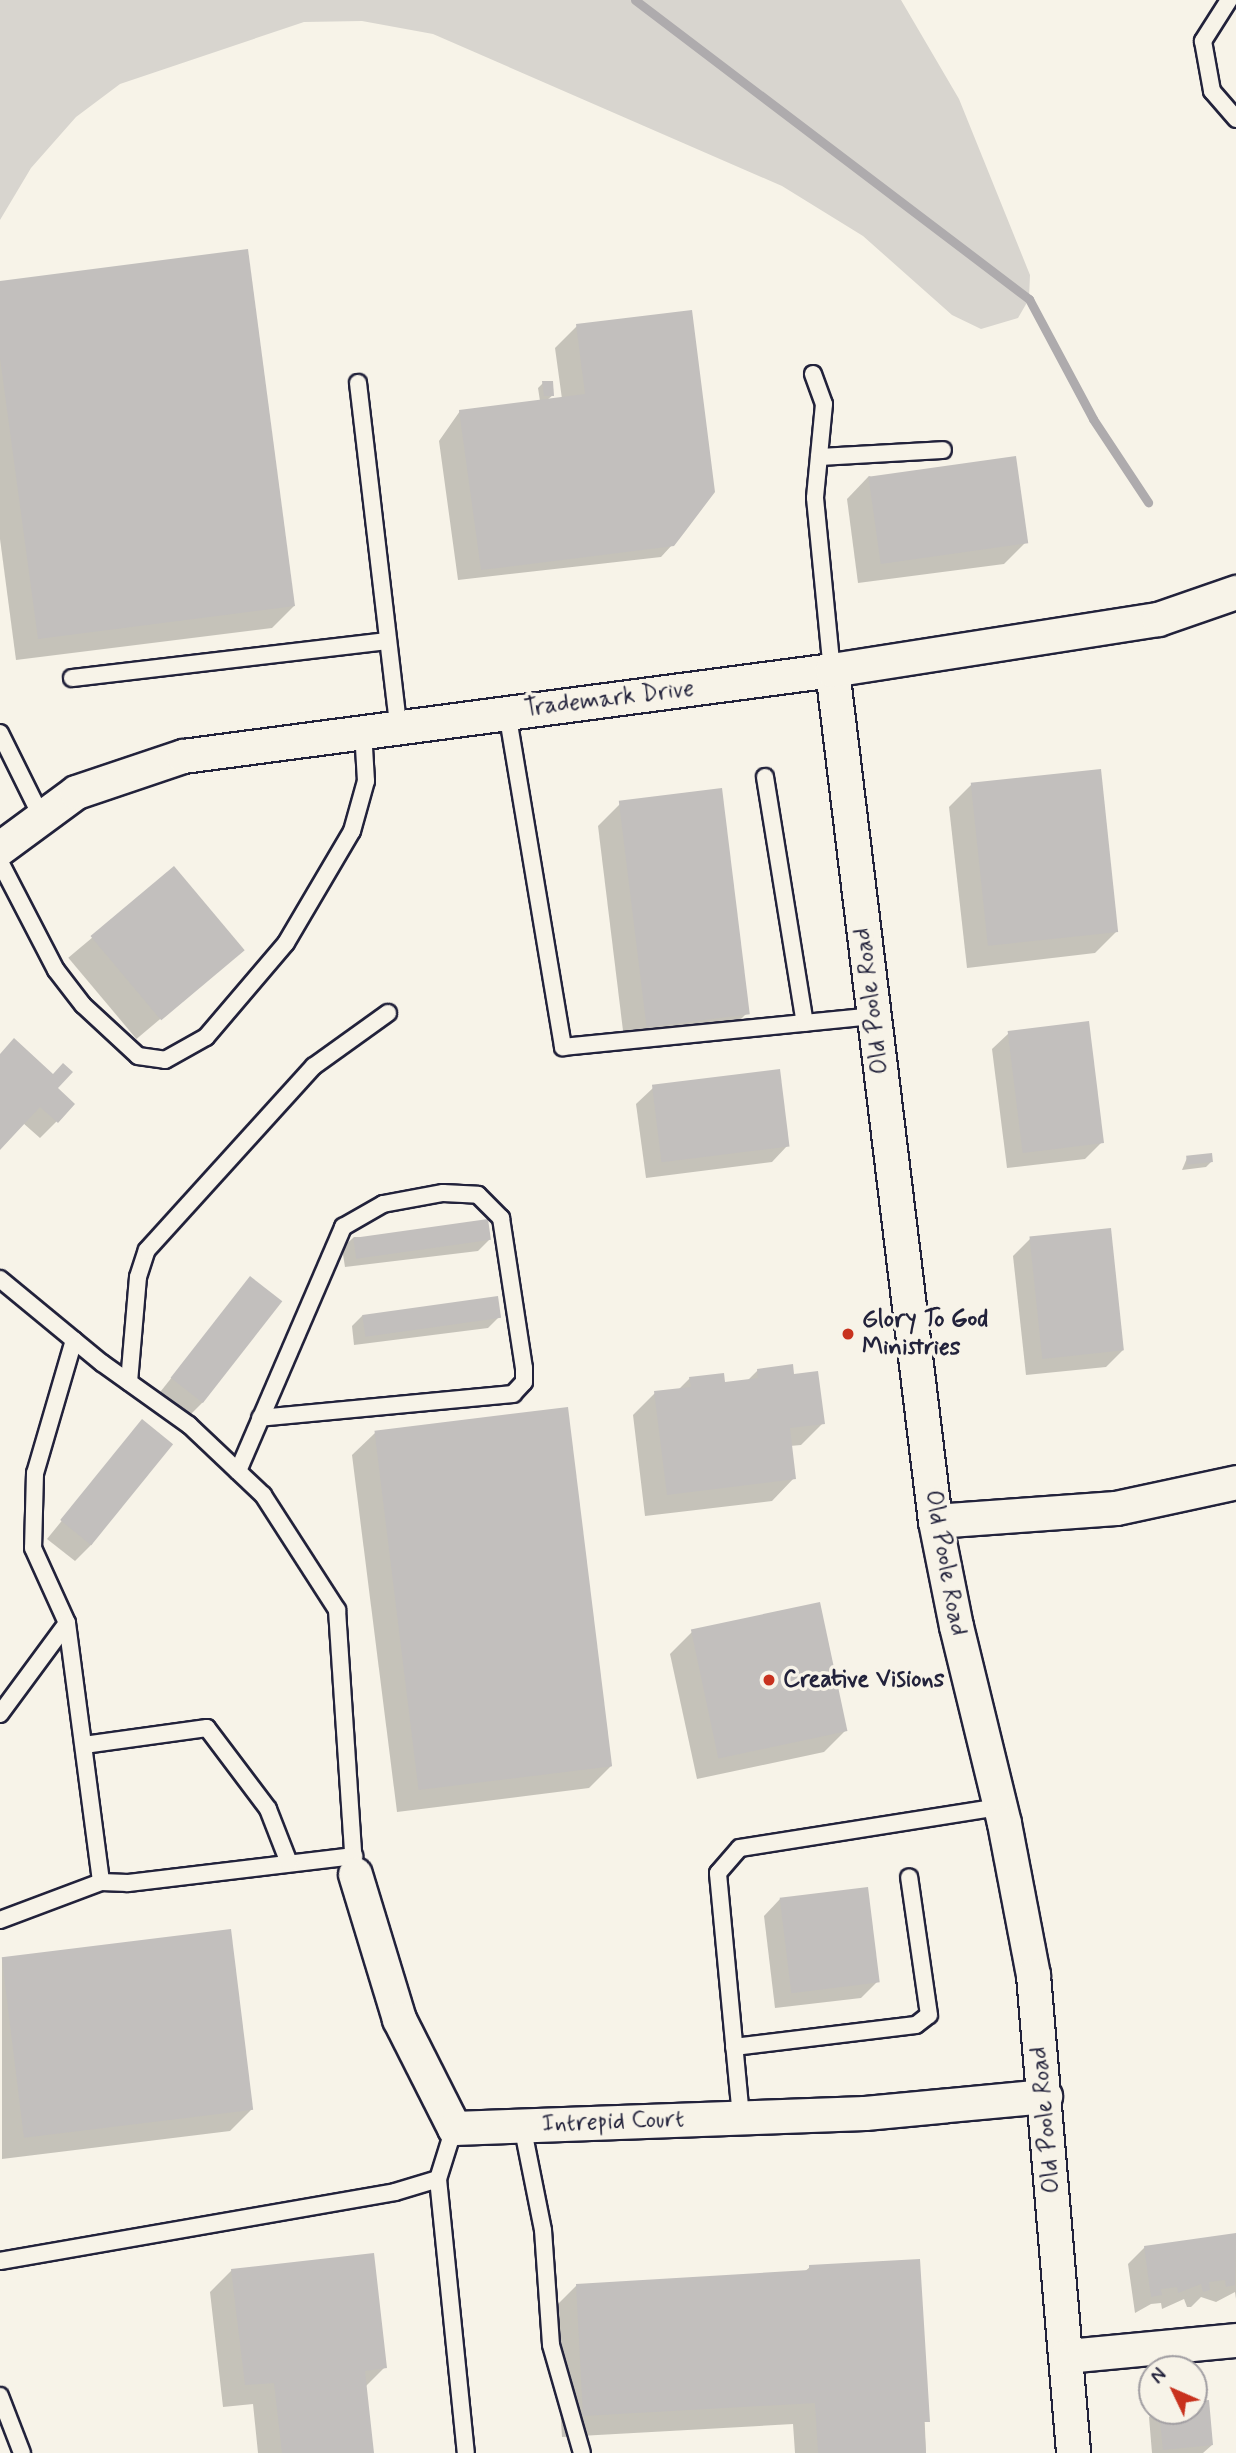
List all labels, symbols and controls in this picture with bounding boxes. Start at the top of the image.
street label: Trademark Drive [522,674,696,724]
street label: Old Poole Road [849,928,895,1074]
place label: Glory To God Ministries [862,1306,989,1362]
marker: Glory To God Ministries [840,1326,856,1342]
street label: Old Poole Road [918,1490,972,1636]
place label: Creative Visions [783,1666,951,1694]
marker: Creative Visions [761,1672,777,1688]
street label: Old Poole Road [1025,2047,1067,2193]
street label: Intrepid Court [539,2105,687,2139]
north arrow [1138,2355,1208,2425]
text: N [1146,2363,1172,2390]

